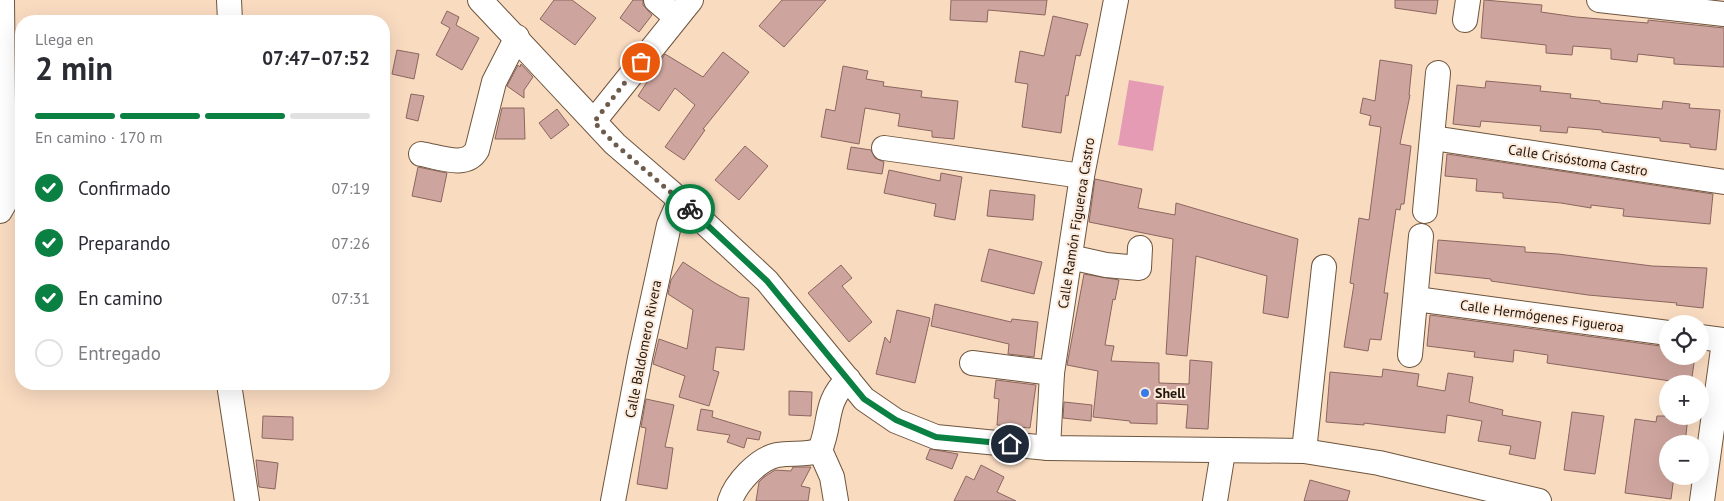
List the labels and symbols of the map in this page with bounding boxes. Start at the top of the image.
pin [620,41,662,83]
street label: Calle Ramón Figueroa Castro [1054,136,1098,310]
street label: Calle Crisóstoma Castro [1507,140,1649,180]
courier [665,184,715,234]
street label: Calle Baldomero Rivera [621,279,665,419]
street label: Calle Hermógenes Figueroa [1459,296,1625,336]
place label: Shell [1155,384,1186,402]
marker: Shell [1139,387,1151,399]
pin [989,423,1031,465]

